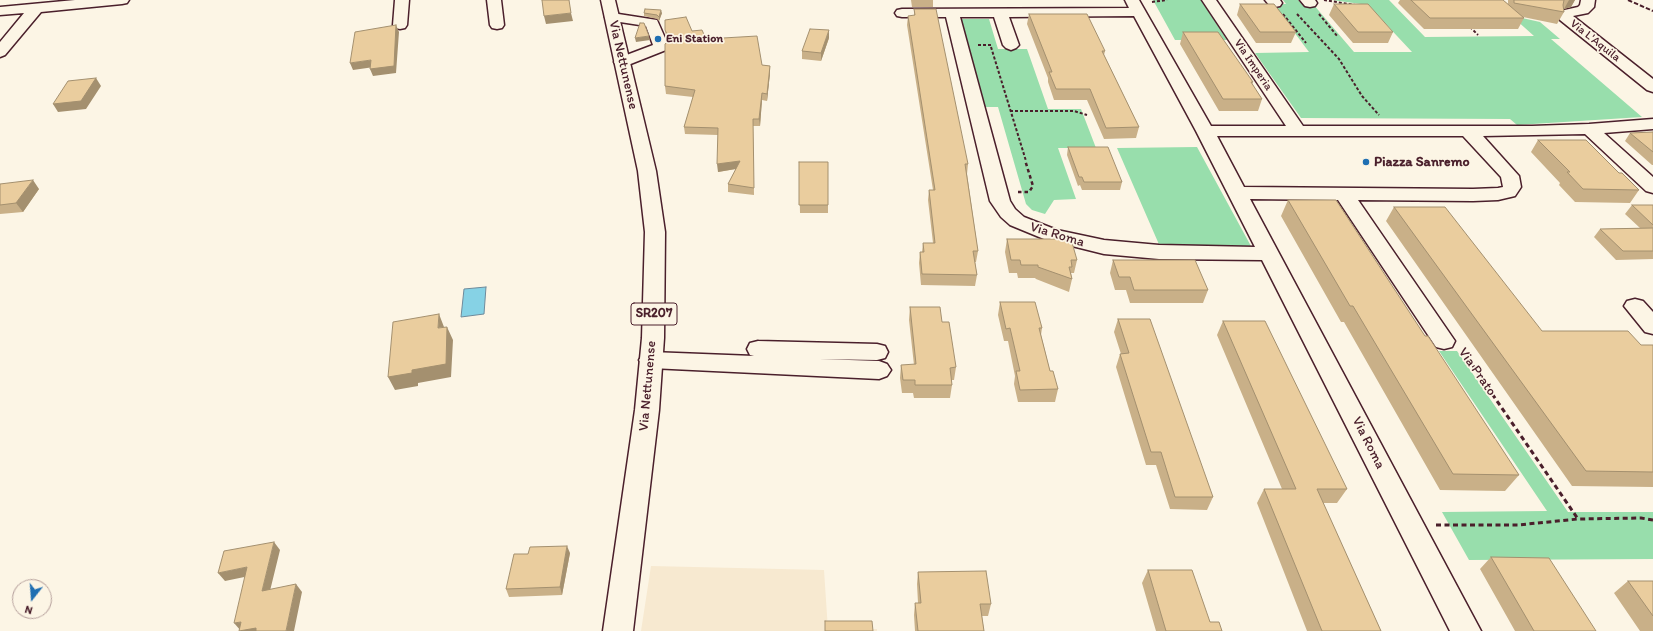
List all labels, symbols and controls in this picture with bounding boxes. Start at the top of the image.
street label: Via L'Aquila [1567,17,1623,65]
street label: Via Nettunense [605,19,641,111]
place label: Eni Station [666,32,723,46]
marker: Eni Station [653,34,663,44]
street label: Via Imperia [1231,37,1275,93]
place label: Piazza Sanremo [1374,154,1470,170]
marker: Piazza Sanremo [1361,157,1371,167]
street label: Via Roma [1028,219,1086,251]
road number: SR207 [631,303,677,325]
street label: Via Nettunense [636,340,660,432]
street label: Via Prato [1454,345,1500,399]
street label: Via Roma [1348,414,1388,472]
north arrow [12,579,52,619]
text: N [23,603,34,617]

